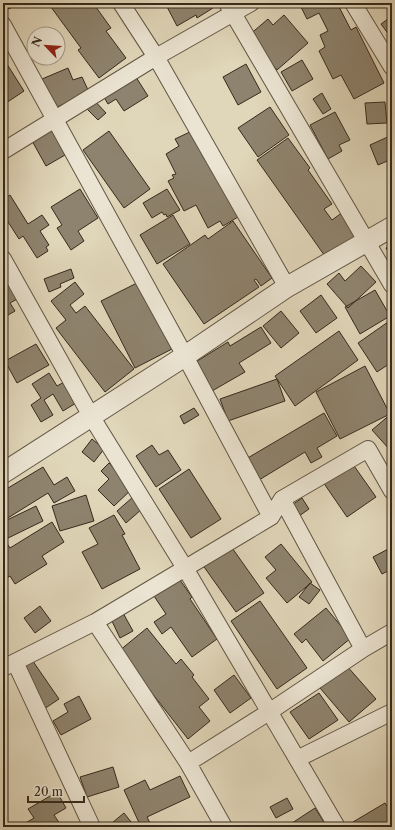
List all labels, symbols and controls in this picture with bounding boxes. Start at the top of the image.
north arrow [26,26,66,66]
text: N [29,34,45,49]
scale bar [28,778,84,804]
text: 20 m [34,784,63,799]

